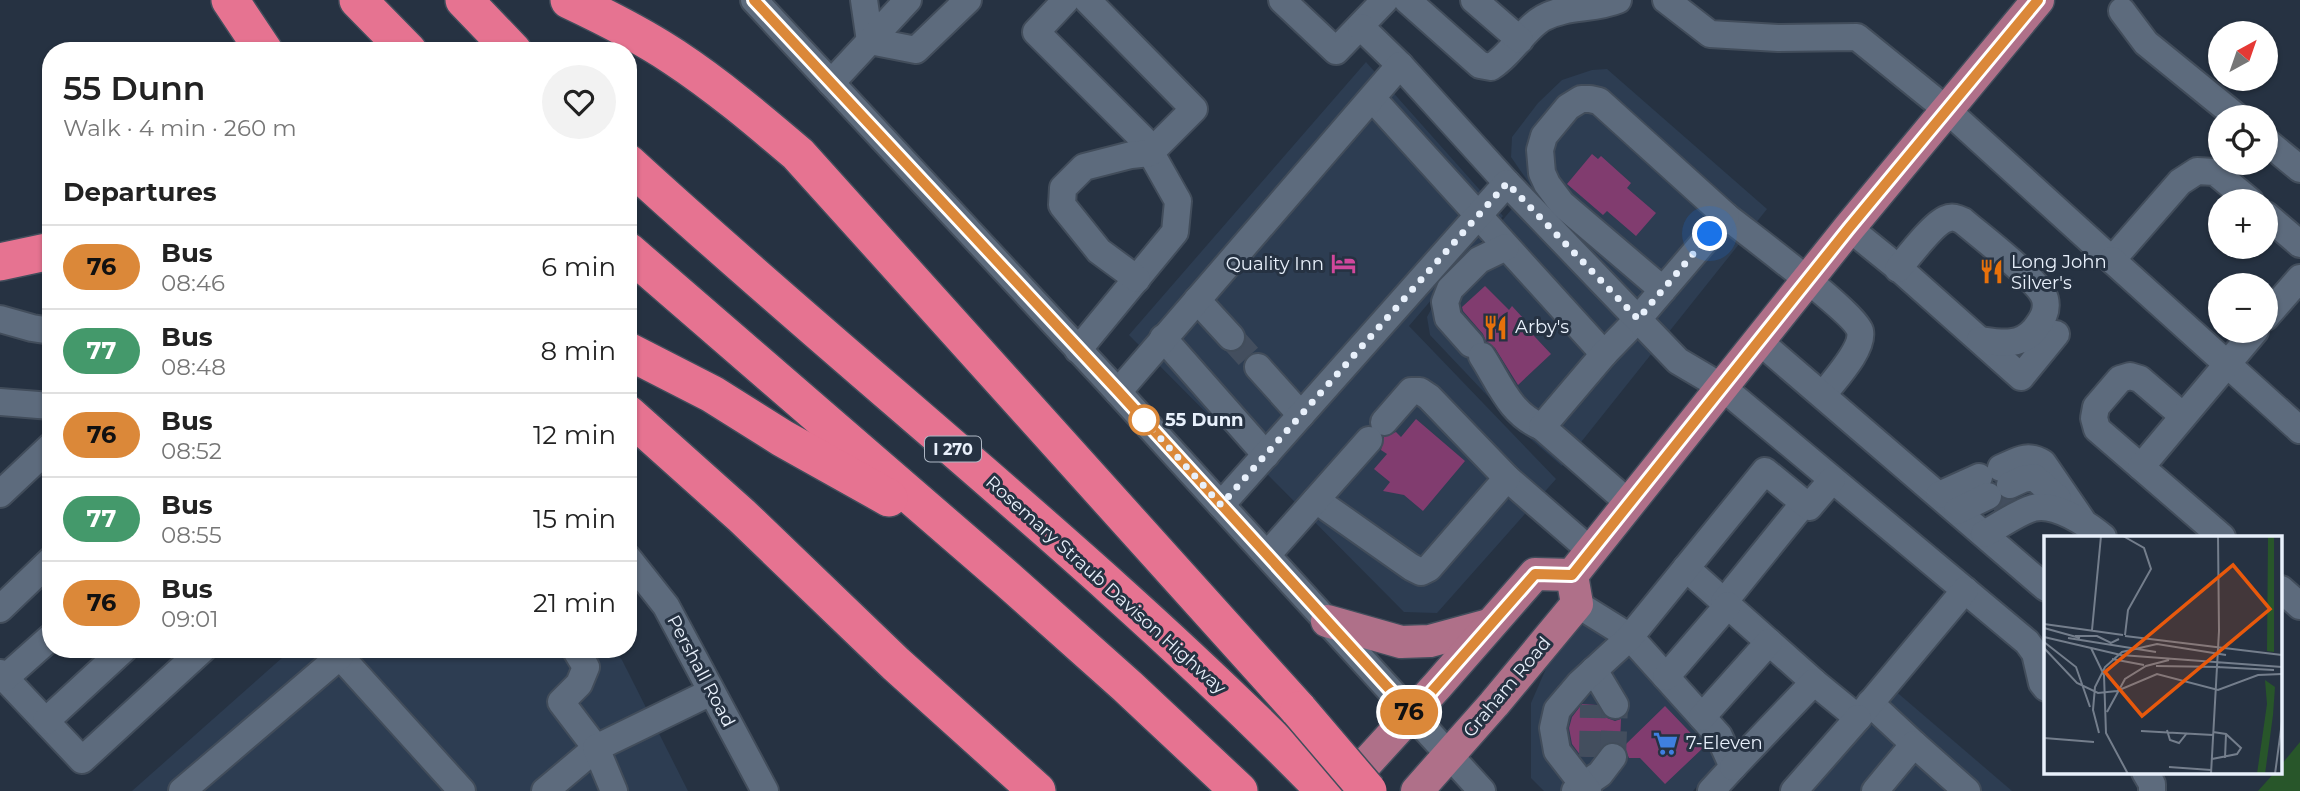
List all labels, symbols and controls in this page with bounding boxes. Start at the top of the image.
north arrow [2208,21,2278,91]
map controls [2208,21,2278,343]
button: heart [542,65,616,139]
text: 55 Dunn [63,68,205,108]
button: locate [2208,105,2278,175]
text: Walk · 4 min · 260 m [63,114,297,142]
text: Departures [63,176,217,208]
button: + [2208,189,2278,259]
your location [1692,216,1727,251]
text: Bus [161,237,213,269]
hotel icon: Quality Inn [1330,250,1358,278]
text: 6 min [541,251,616,283]
place label: Long John Silver's [2011,251,2107,294]
text: 76 [87,252,116,281]
place label: Quality Inn [1226,253,1324,275]
restaurant icon: Long John Silver's [1977,258,2005,286]
text: 08:46 [161,269,225,297]
button: − [2208,273,2278,343]
restaurant icon: Arby's [1481,313,1509,341]
place label: Arby's [1515,316,1569,338]
text: Bus [161,321,213,353]
text: 8 min [540,335,616,367]
text: 77 [87,336,116,365]
text: 08:48 [161,353,226,381]
text: Bus [161,405,213,437]
marker: 55 Dunn [1129,405,1159,435]
place label: 55 Dunn [1165,409,1244,431]
text: 12 min [533,419,616,451]
text: 76 [87,420,116,449]
road number: I 270 [925,436,981,462]
text: 08:52 [161,437,222,465]
street label: Rosemary Straub Davison Highway [981,471,1231,699]
text: Bus [161,489,213,521]
text: 15 min [533,503,616,535]
text: 77 [87,504,116,533]
text: 08:55 [161,521,222,549]
inset map [2044,536,2282,774]
text: Bus [161,573,213,605]
text: 21 min [533,587,616,619]
text: 76 [87,588,116,617]
text: 09:01 [161,605,219,633]
street label: Pershall Road [662,611,740,731]
street label: Graham Road [1458,632,1556,742]
line badge: 76 [1378,689,1440,735]
text: 76 [1394,697,1424,726]
supermarket icon: 7-Eleven [1652,729,1680,757]
place label: 7-Eleven [1686,732,1763,754]

